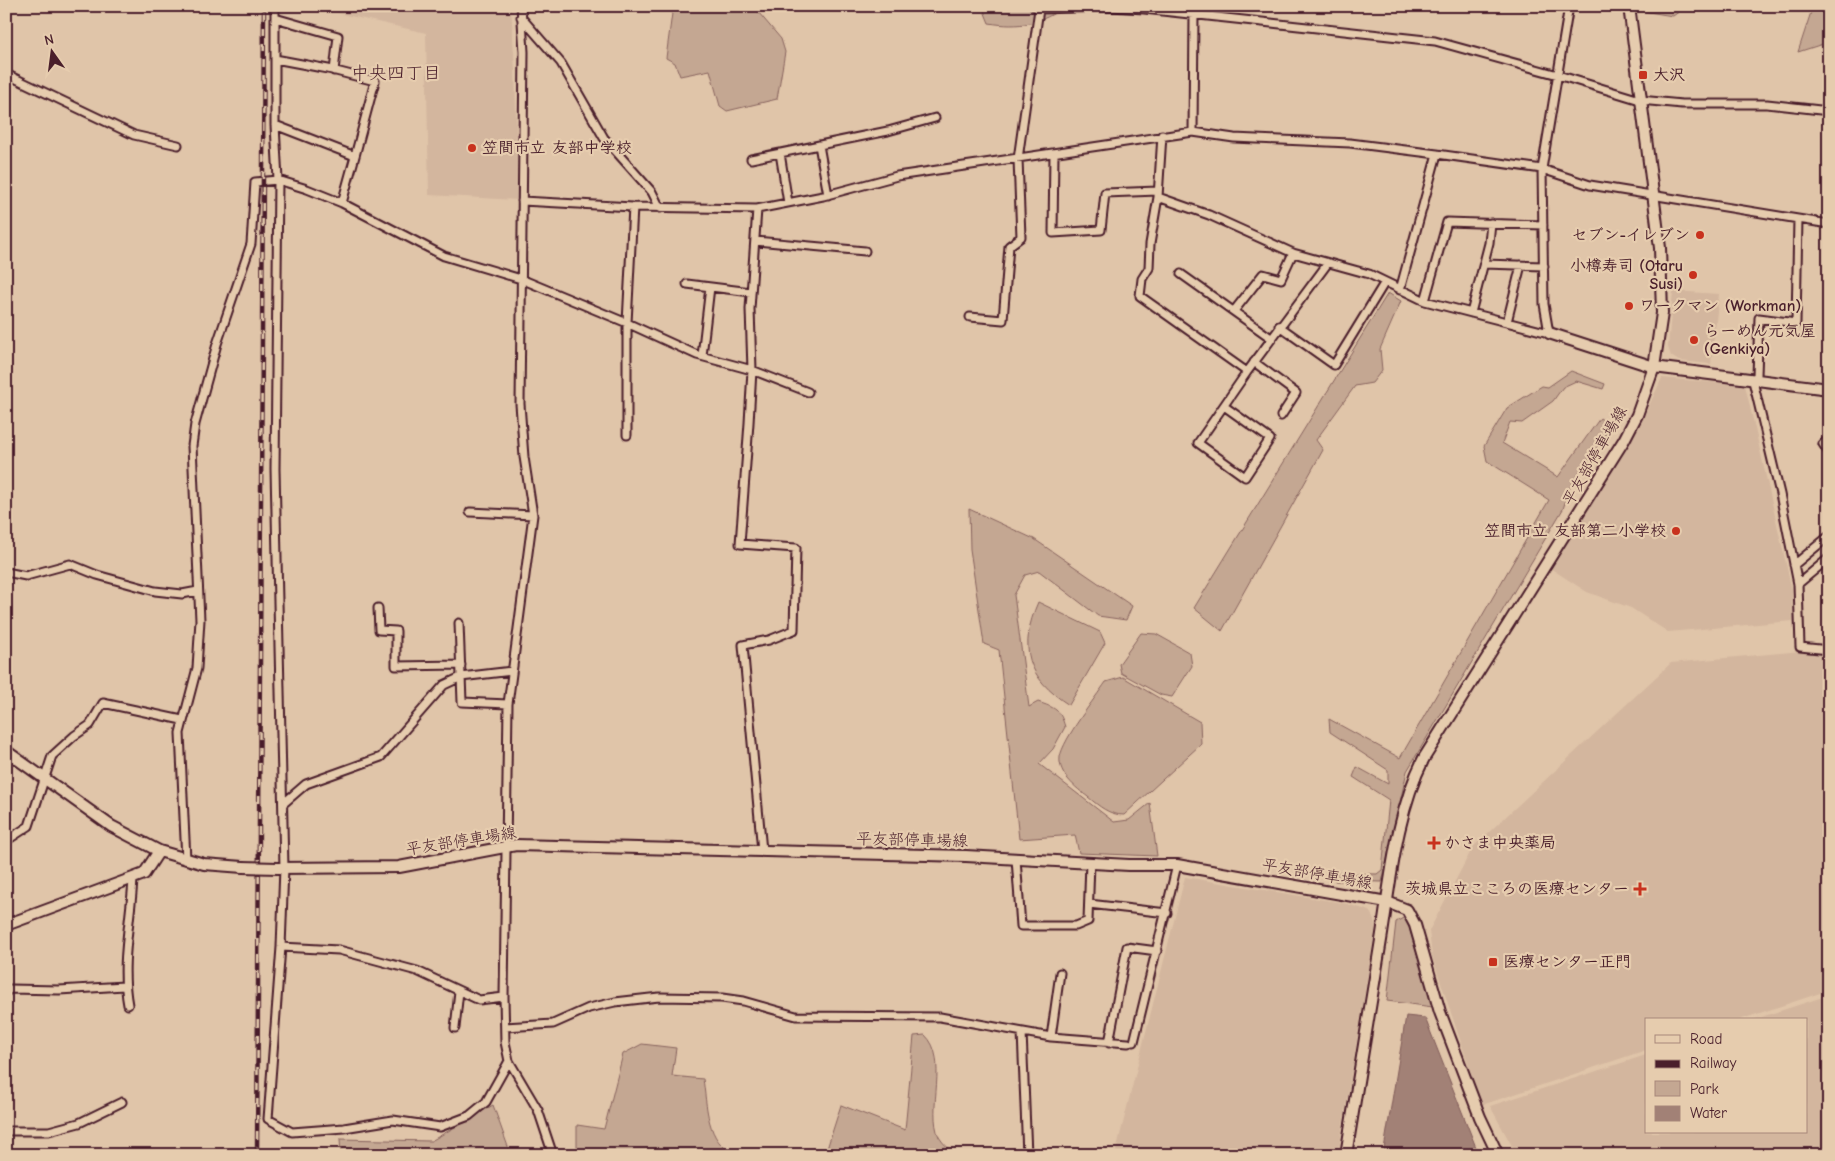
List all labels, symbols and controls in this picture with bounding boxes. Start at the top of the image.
north arrow [28,28,78,78]
text: N [42,31,55,49]
district label: 中央四丁目 [351,63,441,84]
place label: 大沢 [1653,66,1685,84]
marker: 大沢 [1637,69,1649,81]
place label: 笠間市立 友部中学校 [482,139,632,157]
marker: 笠間市立 友部中学校 [466,142,478,154]
place label: セブン-イレブン [1571,226,1690,244]
marker: セブン-イレブン [1694,229,1706,241]
place label: 小樽寿司 (Otaru Susi) [1570,257,1683,293]
marker: 小樽寿司 (Otaru Susi) [1687,269,1699,281]
place label: ワークマン (Workman) [1639,297,1801,315]
marker: ワークマン (Workman) [1623,300,1635,312]
place label: らーめん元気屋 (Genkiya) [1704,322,1816,358]
marker: らーめん元気屋 (Genkiya) [1688,334,1700,346]
street label: 平友部停車場線 [1559,403,1631,509]
place label: 笠間市立 友部第二小学校 [1484,522,1666,540]
marker: 笠間市立 友部第二小学校 [1670,525,1682,537]
street label: 平友部停車場線 [404,823,518,859]
street label: 平友部停車場線 [856,830,968,850]
place label: かさま中央薬局 [1444,834,1556,852]
marker: かさま中央薬局 [1428,837,1440,849]
street label: 平友部停車場線 [1260,855,1374,893]
place label: 茨城県立こころの医療センター [1405,880,1629,898]
marker: 茨城県立こころの医療センター [1633,882,1647,896]
place label: 医療センター正門 [1503,953,1631,971]
marker: 医療センター正門 [1487,956,1499,968]
legend [1645,1018,1808,1134]
text: Road [1690,1030,1722,1048]
text: Railway [1690,1054,1737,1072]
text: Park [1690,1080,1719,1098]
text: Water [1690,1104,1727,1122]

